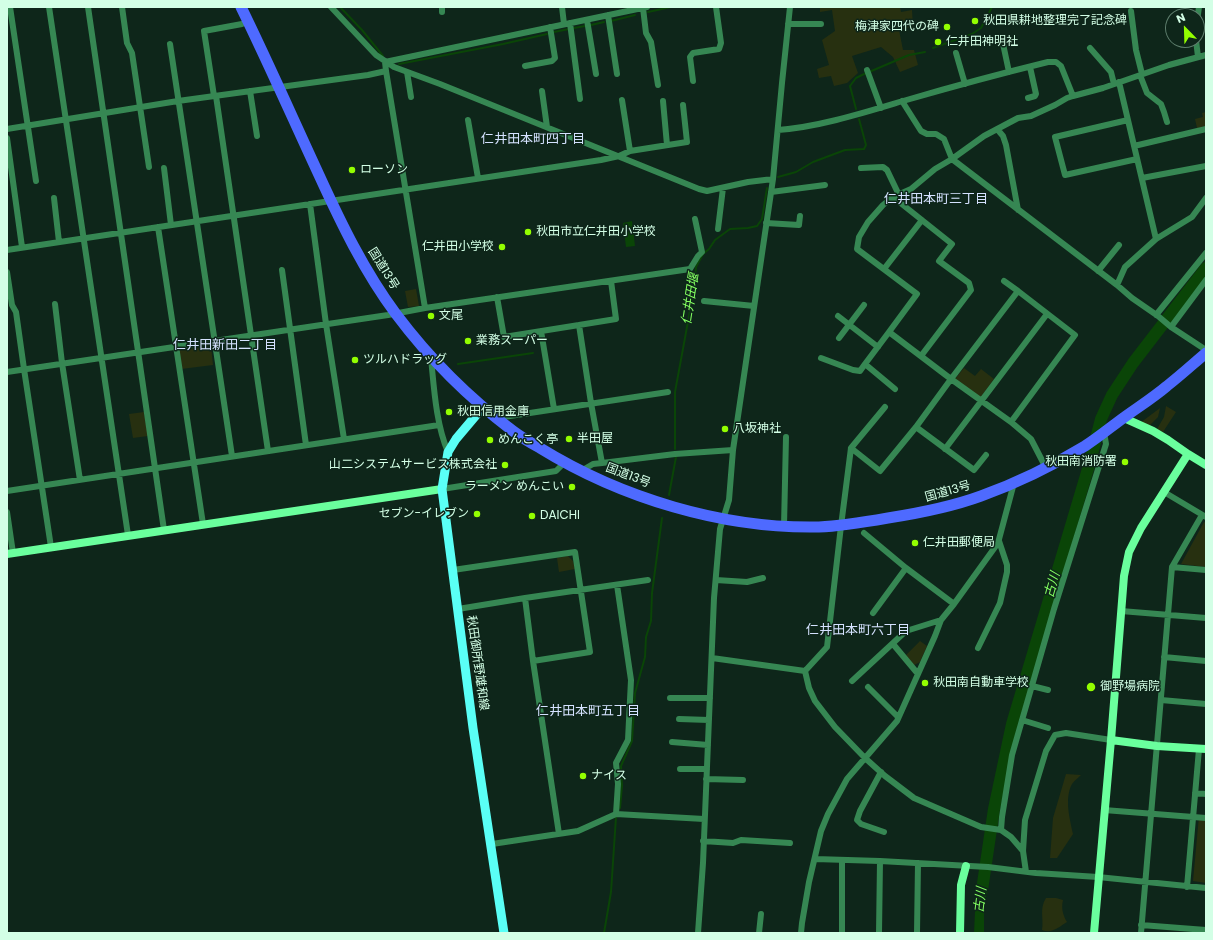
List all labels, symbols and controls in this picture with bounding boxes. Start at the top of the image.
north arrow [1165,8,1205,48]
text: N [1174,9,1188,27]
place label: 秋田県耕地整理完了記念碑 [983,14,1127,28]
marker: 秋田県耕地整理完了記念碑 [970,16,980,26]
place label: 梅津家四代の碑 [855,20,939,34]
marker: 梅津家四代の碑 [942,22,952,32]
place label: 仁井田神明社 [946,35,1018,49]
marker: 仁井田神明社 [933,37,943,47]
district label: 仁井田本町四丁目 [481,132,585,148]
place label: ローソン [360,163,408,177]
marker: ローソン [347,165,357,175]
district label: 仁井田本町三丁目 [884,192,988,208]
place label: 秋田市立仁井田小学校 [536,225,656,239]
marker: 秋田市立仁井田小学校 [523,227,533,237]
place label: 仁井田小学校 [422,240,494,254]
marker: 仁井田小学校 [497,242,507,252]
street label: 国道13号 [364,245,402,293]
water label: 仁井田堰 [679,272,703,326]
place label: 文尾 [439,309,463,323]
marker: 文尾 [426,311,436,321]
place label: 業務スーパー [476,334,548,348]
marker: 業務スーパー [463,336,473,346]
district label: 仁井田新田二丁目 [173,338,277,354]
place label: ツルハドラッグ [363,353,447,367]
marker: ツルハドラッグ [350,355,360,365]
place label: 秋田信用金庫 [457,405,529,419]
marker: 秋田信用金庫 [444,407,454,417]
place label: 八坂神社 [733,422,781,436]
marker: 八坂神社 [720,424,730,434]
place label: 半田屋 [577,432,613,446]
place label: めんこく亭 [498,433,558,447]
marker: 半田屋 [564,434,574,444]
marker: めんこく亭 [485,435,495,445]
place label: 秋田南消防署 [1045,455,1117,469]
marker: 秋田南消防署 [1120,457,1130,467]
place label: 山二システムサービス株式会社 [329,458,497,472]
marker: 山二システムサービス株式会社 [500,460,510,470]
street label: 国道13号 [604,461,652,491]
street label: 国道13号 [923,479,973,505]
place label: ラーメン めんこい [465,480,564,494]
marker: ラーメン めんこい [567,482,577,492]
place label: セブン-イレブン [378,507,469,521]
marker: セブン-イレブン [472,509,482,519]
place label: DAICHI [540,509,580,523]
marker: DAICHI [527,511,537,521]
place label: 仁井田郵便局 [923,536,995,550]
marker: 仁井田郵便局 [910,538,920,548]
water label: 古川 [1042,570,1064,600]
street label: 秋田御所野雄和線 [463,614,491,712]
district label: 仁井田本町六丁目 [806,623,910,639]
place label: 秋田南自動車学校 [933,676,1029,690]
marker: 秋田南自動車学校 [920,678,930,688]
place label: 御野場病院 [1100,680,1160,694]
marker: 御野場病院 [1085,681,1097,693]
district label: 仁井田本町五丁目 [536,704,640,720]
place label: ナイス [591,769,627,783]
marker: ナイス [578,771,588,781]
water label: 古川 [972,886,990,914]

